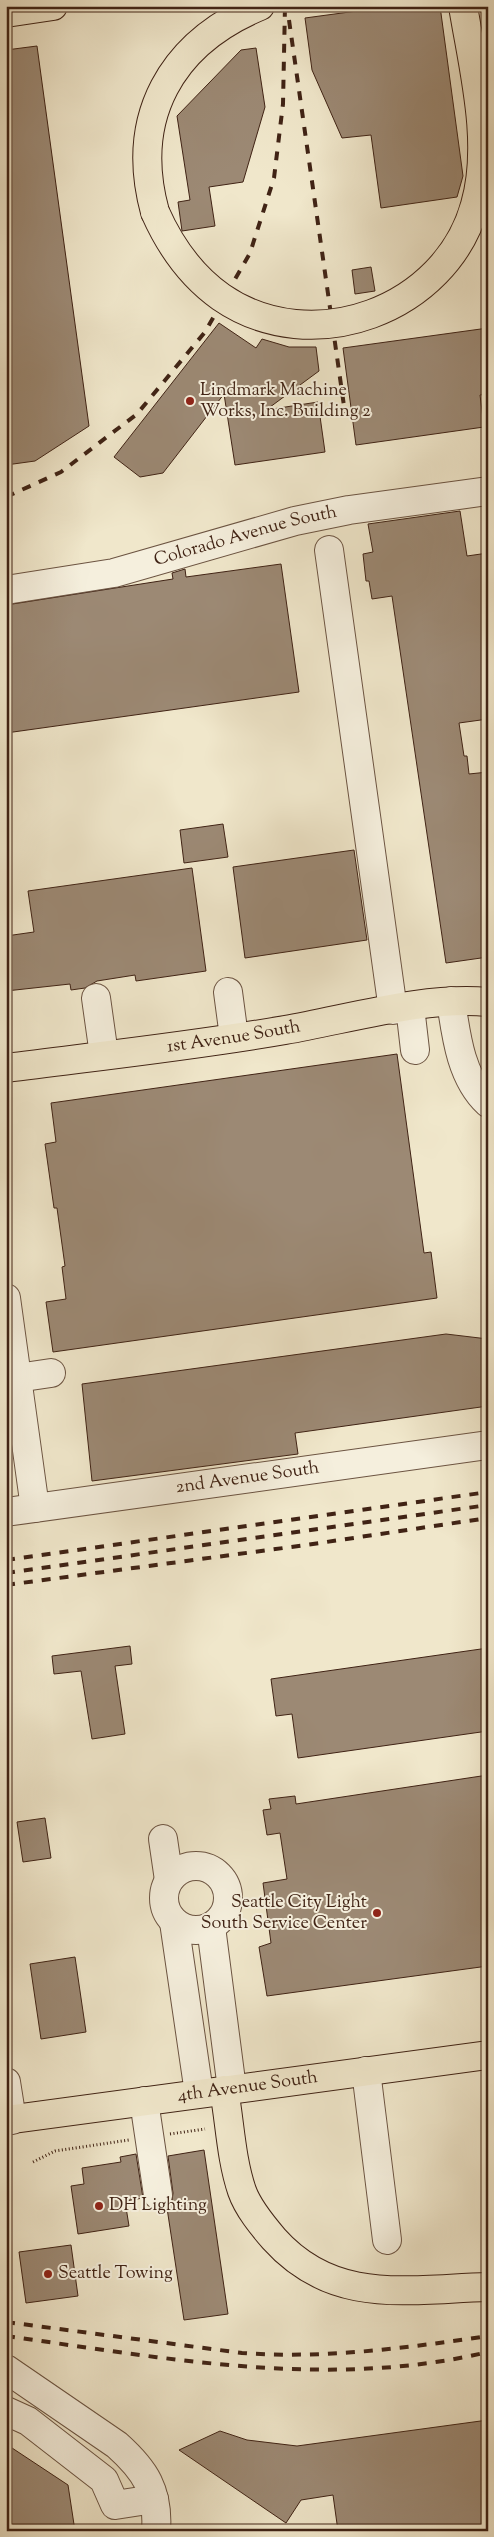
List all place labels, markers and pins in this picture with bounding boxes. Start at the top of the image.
place label: Lindmark Machine Works, Inc. Building 2 [200,378,371,425]
marker: Lindmark Machine Works, Inc. Building 2 [184,395,196,407]
place label: Seattle City Light South Service Center [201,1890,367,1937]
marker: Seattle City Light South Service Center [371,1907,383,1919]
place label: DH Lighting [109,2193,207,2219]
marker: DH Lighting [93,2200,105,2212]
place label: Seattle Towing [58,2261,173,2287]
marker: Seattle Towing [42,2268,54,2280]

